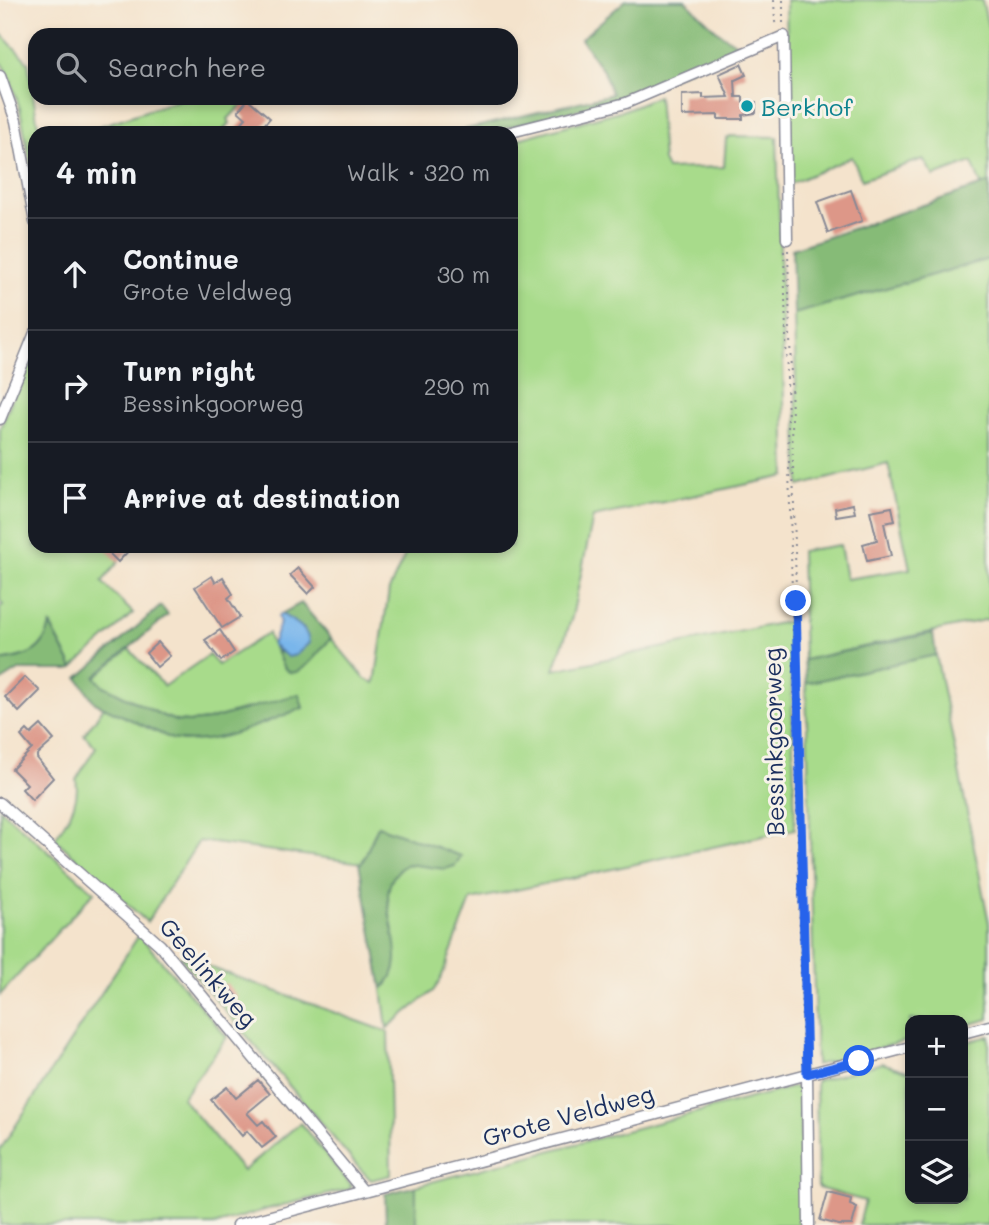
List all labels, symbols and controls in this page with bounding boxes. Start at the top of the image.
search box [28,28,518,105]
icon: search [52,48,90,86]
text: Search here [108,50,266,84]
place label: Berkhof [761,91,853,122]
marker: Berkhof [739,98,755,114]
text: 4 min [56,152,137,192]
text: Walk · 320 m [347,157,490,187]
text: Continue [123,242,239,276]
icon: ahead [56,255,94,293]
text: 30 m [437,259,490,289]
text: Grote Veldweg [123,276,292,306]
text: Turn right [123,354,256,388]
icon: right [56,367,94,405]
text: 290 m [424,371,490,401]
text: Bessinkgoorweg [123,388,303,418]
icon: arrive [56,479,94,517]
text: Arrive at destination [123,481,400,515]
route end [780,585,811,616]
street label: Bessinkgoorweg [756,648,790,836]
street label: Geelinkweg [153,911,265,1033]
map controls [905,1015,968,1204]
button: + [905,1015,968,1078]
route start [843,1045,874,1076]
street label: Grote Veldweg [479,1077,657,1153]
button: − [905,1078,968,1141]
button: layers [905,1141,968,1204]

